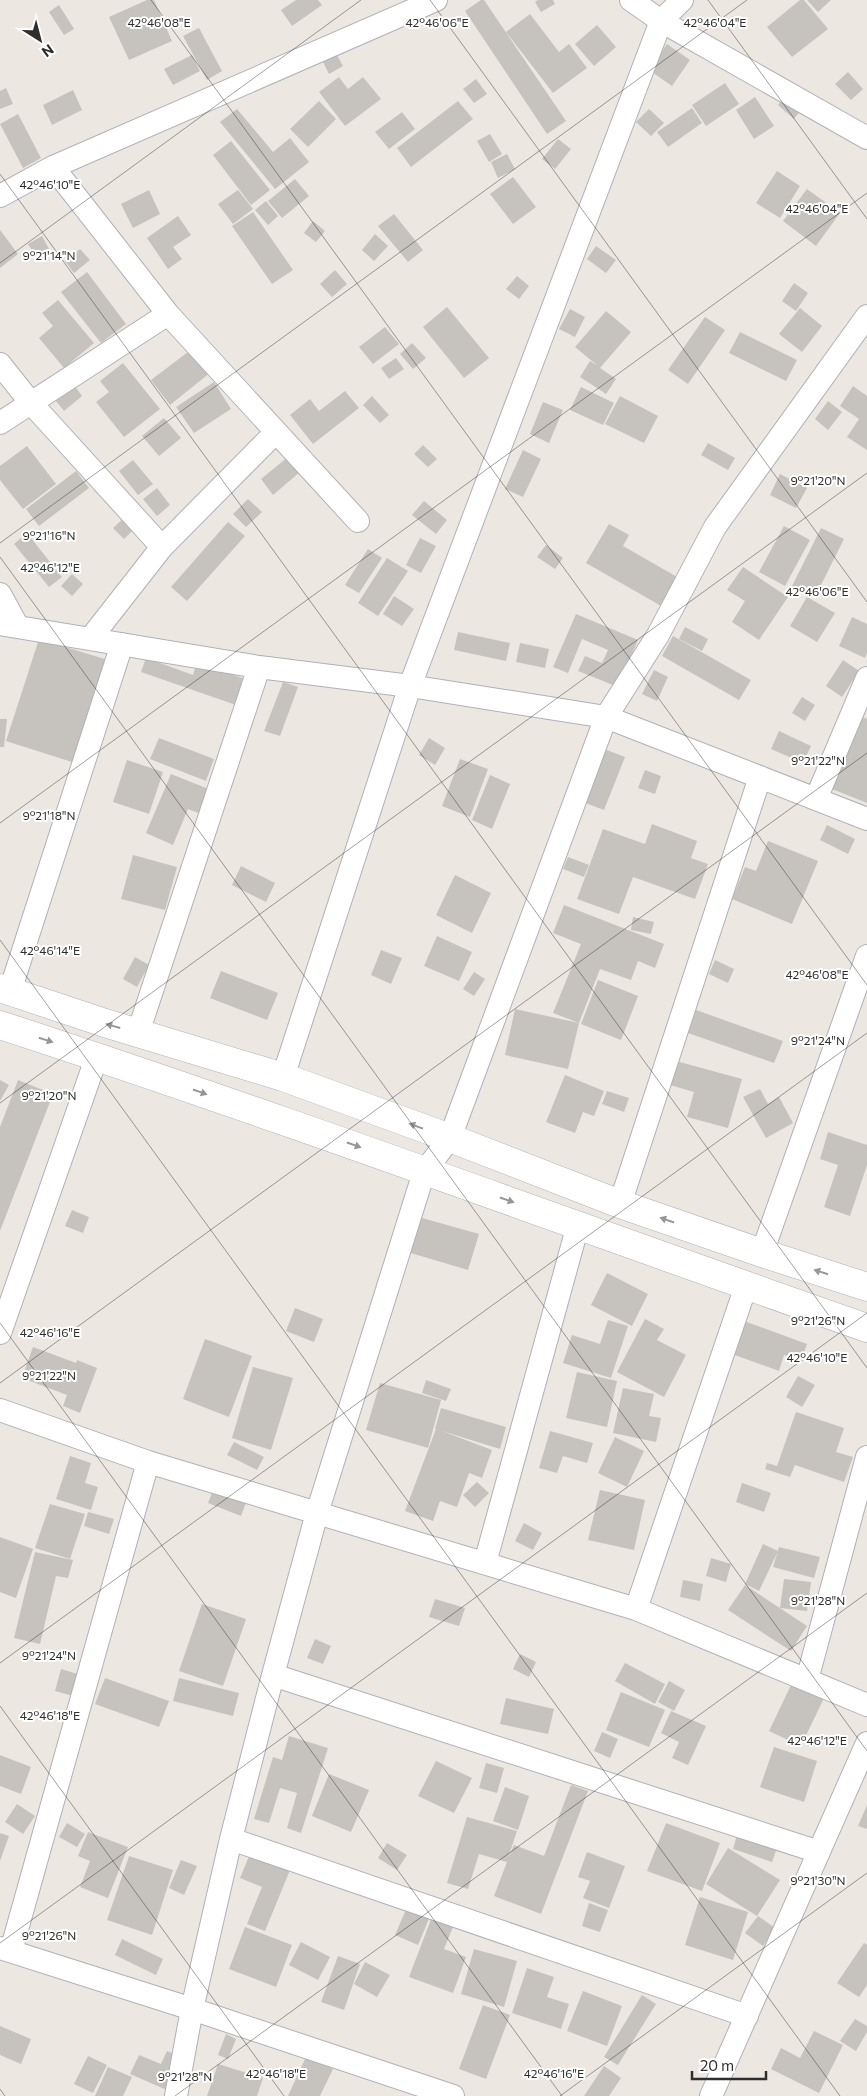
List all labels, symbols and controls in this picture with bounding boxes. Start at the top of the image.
north arrow [15,15,65,65]
text: 42°46'08"E [127,15,191,29]
text: 42°46'06"E [405,15,469,29]
text: 42°46'04"E [684,15,746,29]
text: N [39,41,57,61]
text: 42°46'10"E [20,177,80,191]
text: 42°46'04"E [786,201,848,215]
text: 9°21'14"N [23,248,75,262]
text: 9°21'20"N [790,473,846,487]
text: 9°21'16"N [22,528,76,542]
text: 42°46'12"E [20,560,80,574]
text: 42°46'06"E [785,584,849,598]
text: 9°21'22"N [791,753,845,767]
text: 9°21'18"N [22,808,76,822]
text: 42°46'14"E [20,943,80,957]
text: 42°46'08"E [785,967,849,981]
one-way arrow [105,1021,120,1029]
text: 9°21'24"N [791,1033,845,1047]
one-way arrow [39,1037,54,1044]
text: 9°21'20"N [21,1088,77,1102]
one-way arrow [193,1089,208,1096]
one-way arrow [409,1122,424,1129]
one-way arrow [347,1141,362,1149]
one-way arrow [499,1197,514,1205]
one-way arrow [659,1216,674,1224]
one-way arrow [813,1268,828,1276]
text: 9°21'26"N [791,1313,845,1327]
text: 42°46'16"E [20,1325,80,1339]
text: 42°46'10"E [787,1350,847,1364]
text: 9°21'22"N [22,1368,76,1382]
text: 9°21'28"N [791,1593,845,1607]
text: 9°21'24"N [22,1648,76,1662]
text: 42°46'18"E [20,1708,80,1722]
text: 42°46'12"E [787,1733,847,1747]
text: 9°21'30"N [790,1873,846,1887]
text: 9°21'26"N [22,1928,76,1942]
scale bar [692,2048,766,2080]
text: 20 m [700,2056,734,2074]
text: 42°46'18"E [246,2066,306,2080]
text: 42°46'16"E [524,2066,584,2080]
text: 9°21'28"N [158,2069,212,2083]

